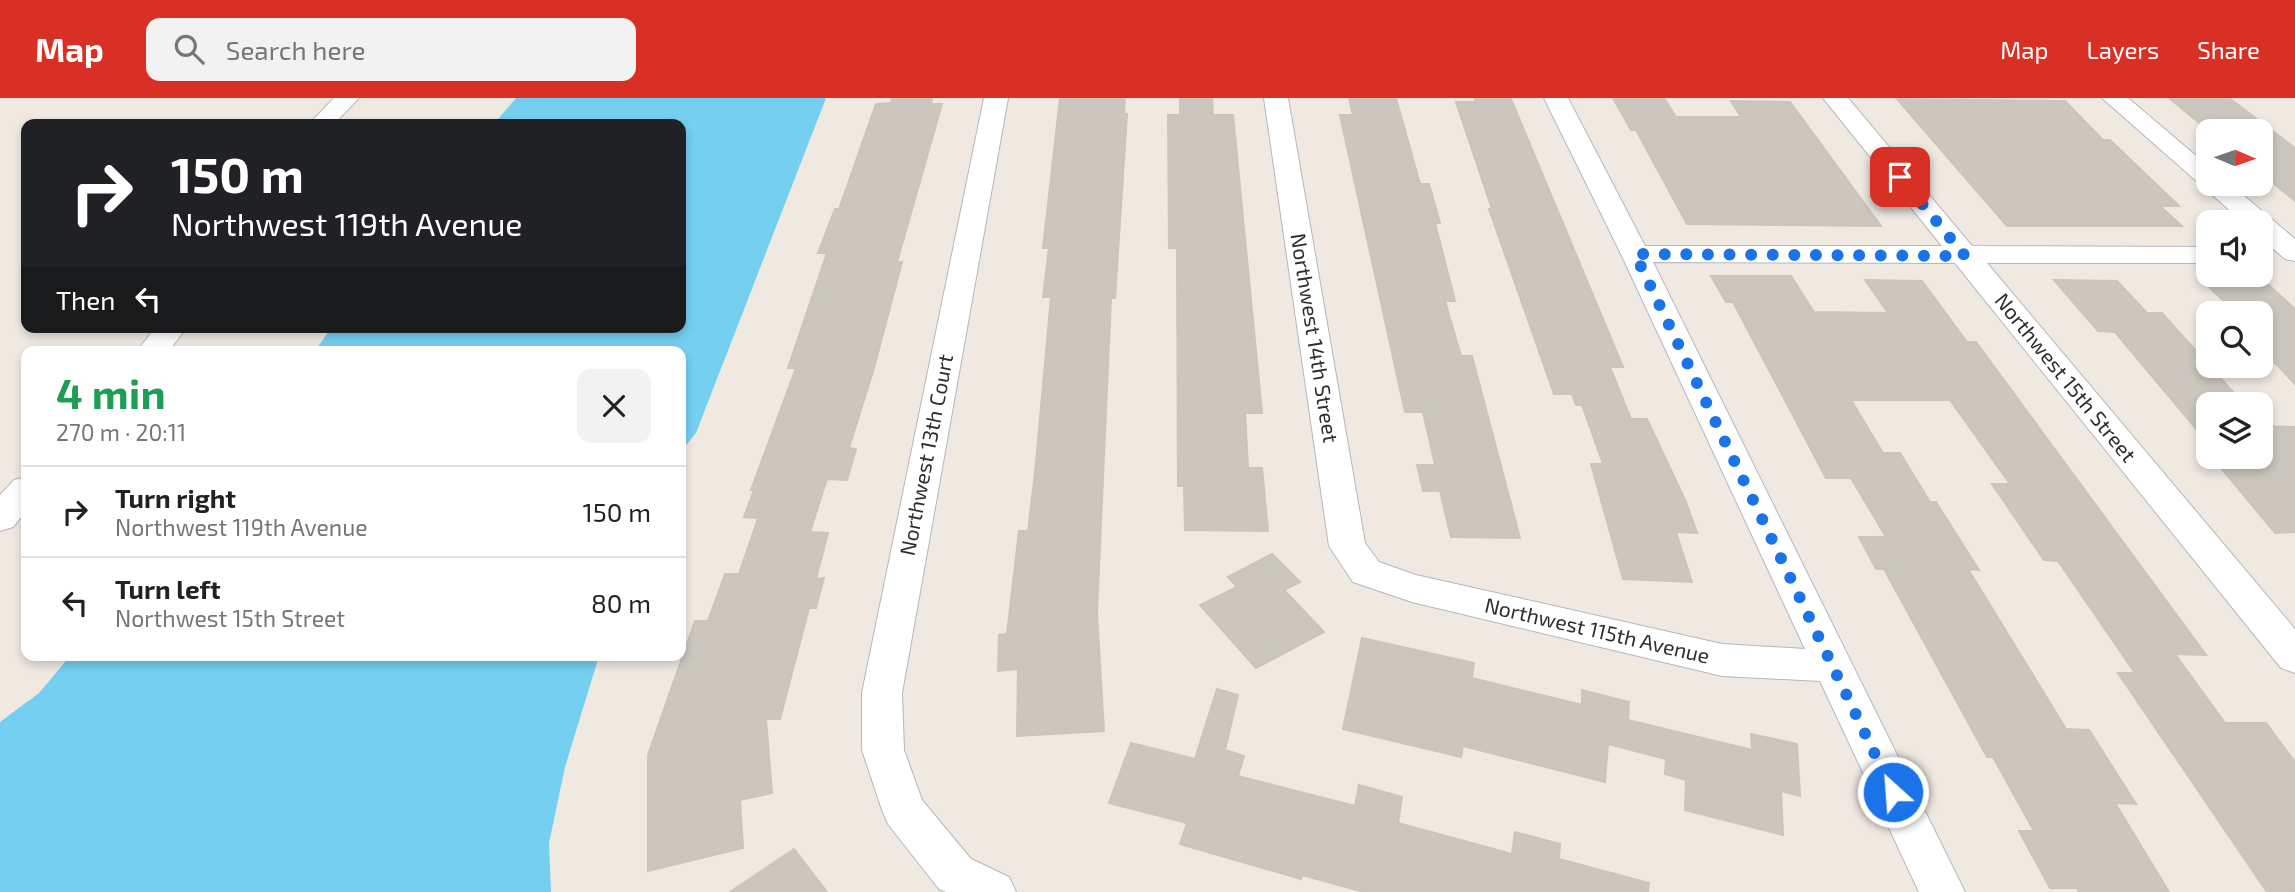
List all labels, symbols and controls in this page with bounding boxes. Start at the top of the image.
search box [146,18,636,81]
text: Map [35,29,104,69]
icon: search [170,30,208,68]
text: Search here [226,34,365,65]
text: Map [2000,35,2048,64]
text: Layers [2086,35,2159,64]
text: Share [2197,35,2260,64]
north arrow [2196,119,2273,196]
map controls [2196,119,2273,469]
text: 150 m [171,144,304,203]
icon: right [56,147,147,238]
pin [1870,147,1930,207]
icon: arrive [1881,158,1919,196]
text: Northwest 119th Avenue [171,204,523,242]
button: sound [2196,210,2273,287]
street label: Northwest 14th Street [1287,231,1344,444]
icon: left [129,280,167,318]
text: Then [56,284,115,315]
street label: Northwest 15th Street [1990,288,2142,467]
button: search [2196,301,2273,378]
street label: Northwest 13th Court [894,352,957,557]
text: 4 min [56,367,166,417]
button: close [577,369,651,443]
button: layers [2196,392,2273,469]
text: 270 m · 20:11 [56,418,186,446]
text: Turn right [115,482,236,513]
icon: right [56,493,94,531]
text: 150 m [582,496,651,527]
text: Northwest 119th Avenue [115,513,368,541]
text: Turn left [115,573,221,604]
icon: left [56,584,94,622]
text: 80 m [591,587,651,618]
street label: Northwest 115th Avenue [1482,591,1712,668]
text: Northwest 15th Street [115,604,345,632]
position arrow [1856,755,1930,829]

